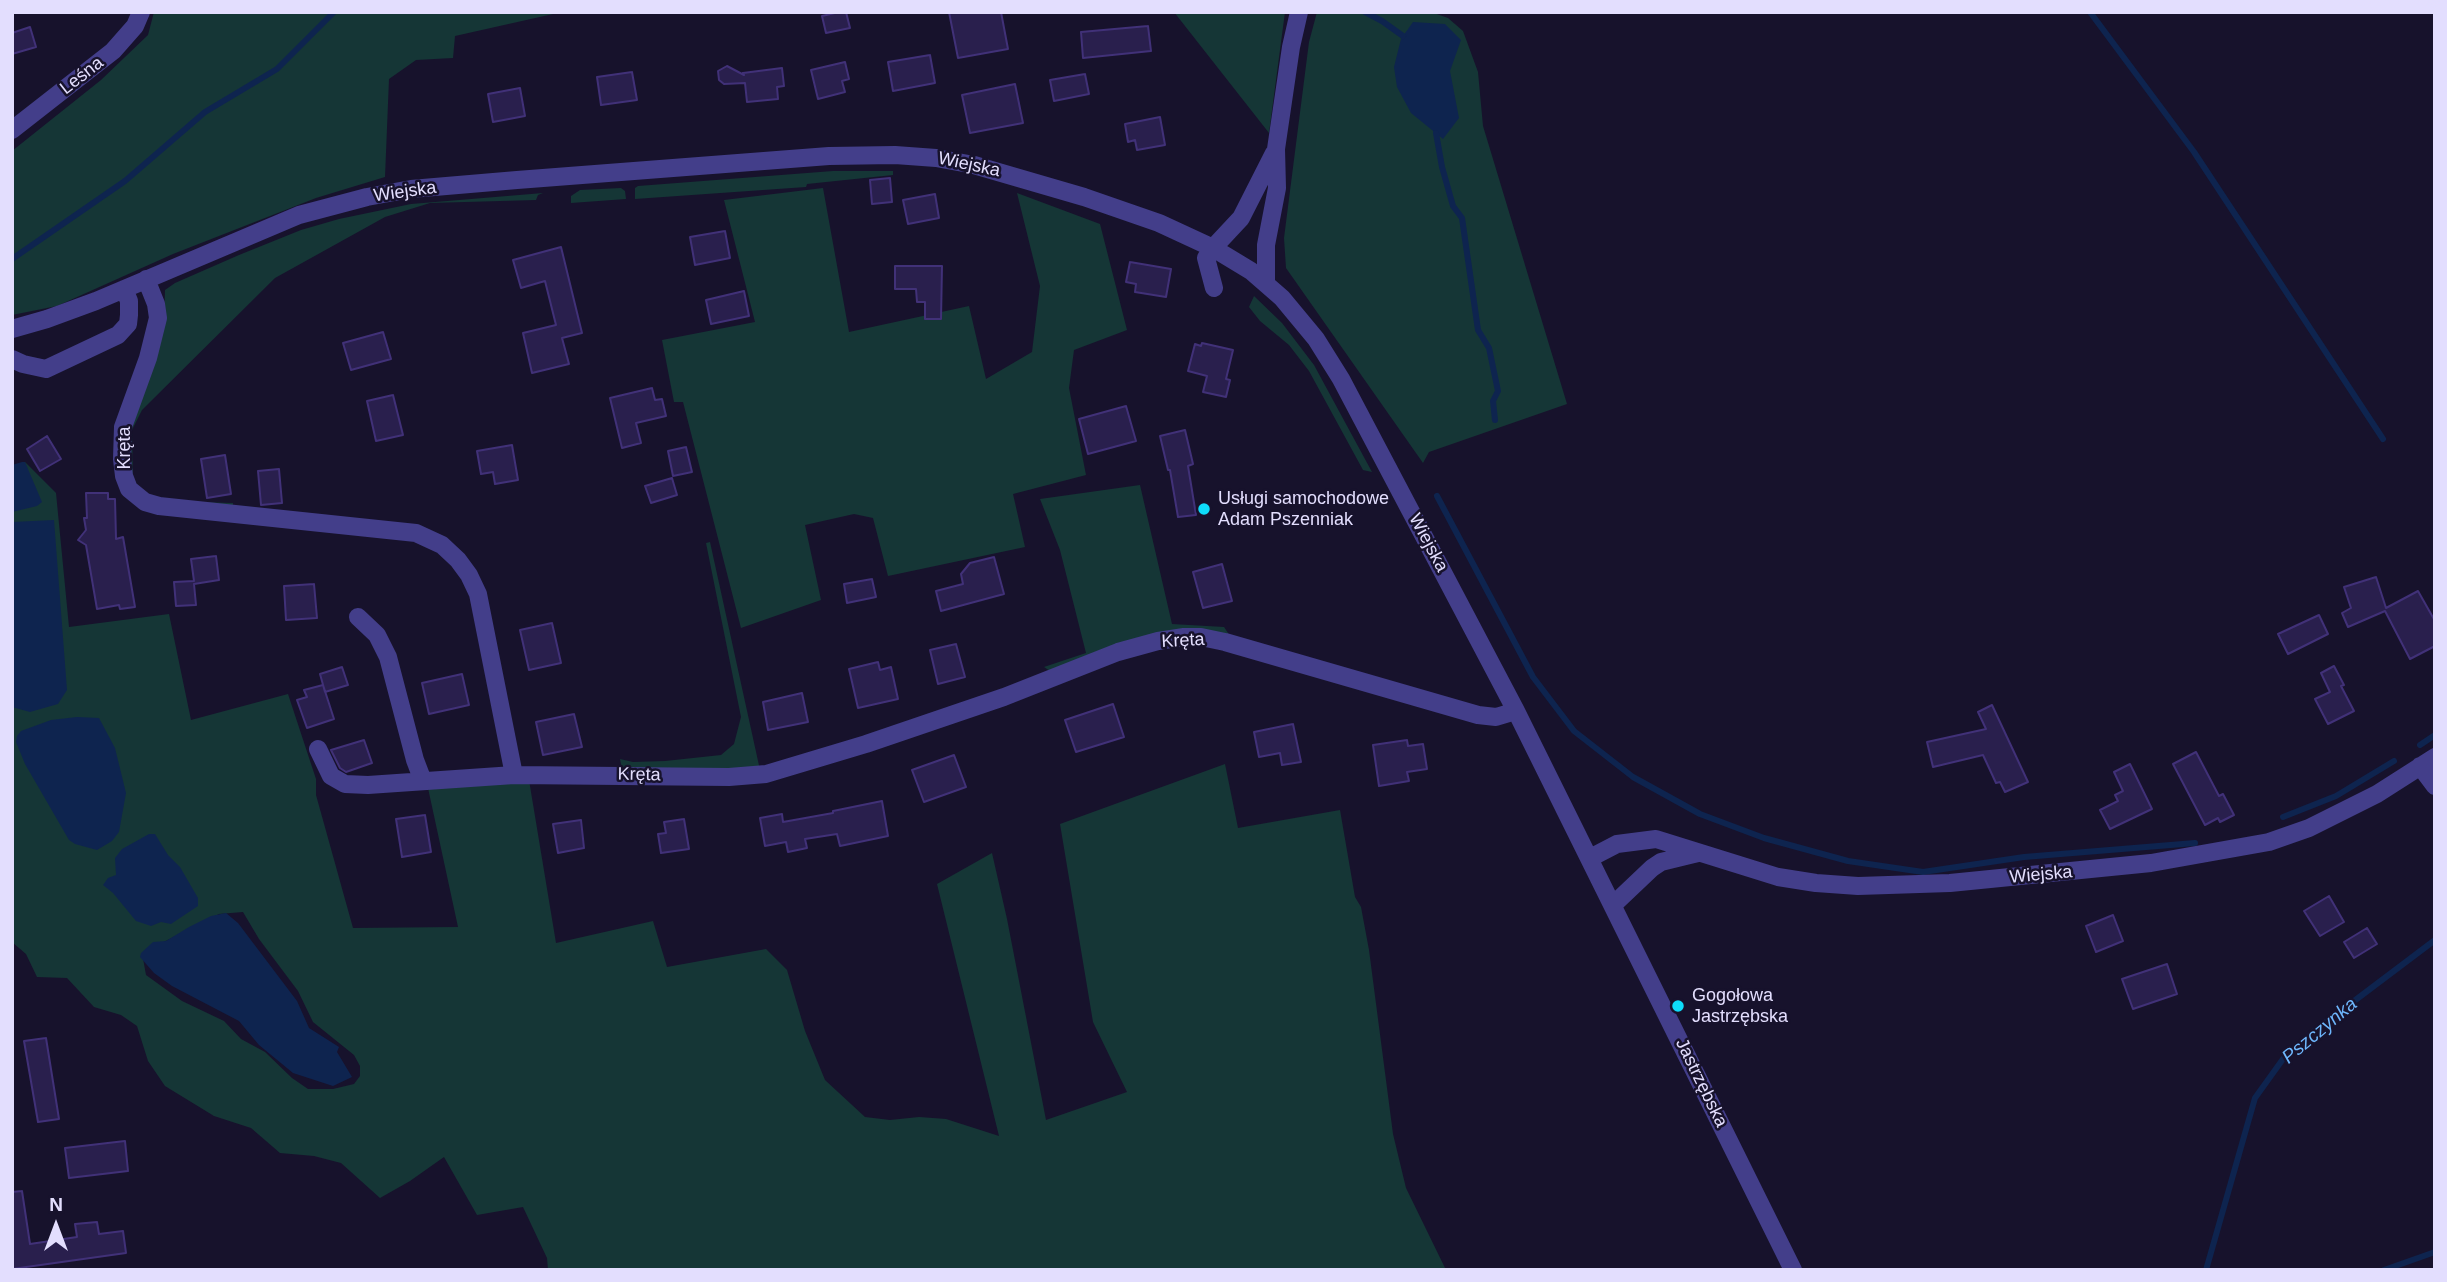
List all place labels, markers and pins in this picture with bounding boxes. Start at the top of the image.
place label: Usługi samochodowe Adam Pszenniak [1218,488,1389,530]
marker: Usługi samochodowe Adam Pszenniak [1196,501,1212,517]
place label: Gogołowa Jastrzębska [1692,985,1788,1028]
marker: Gogołowa Jastrzębska [1670,998,1686,1014]

